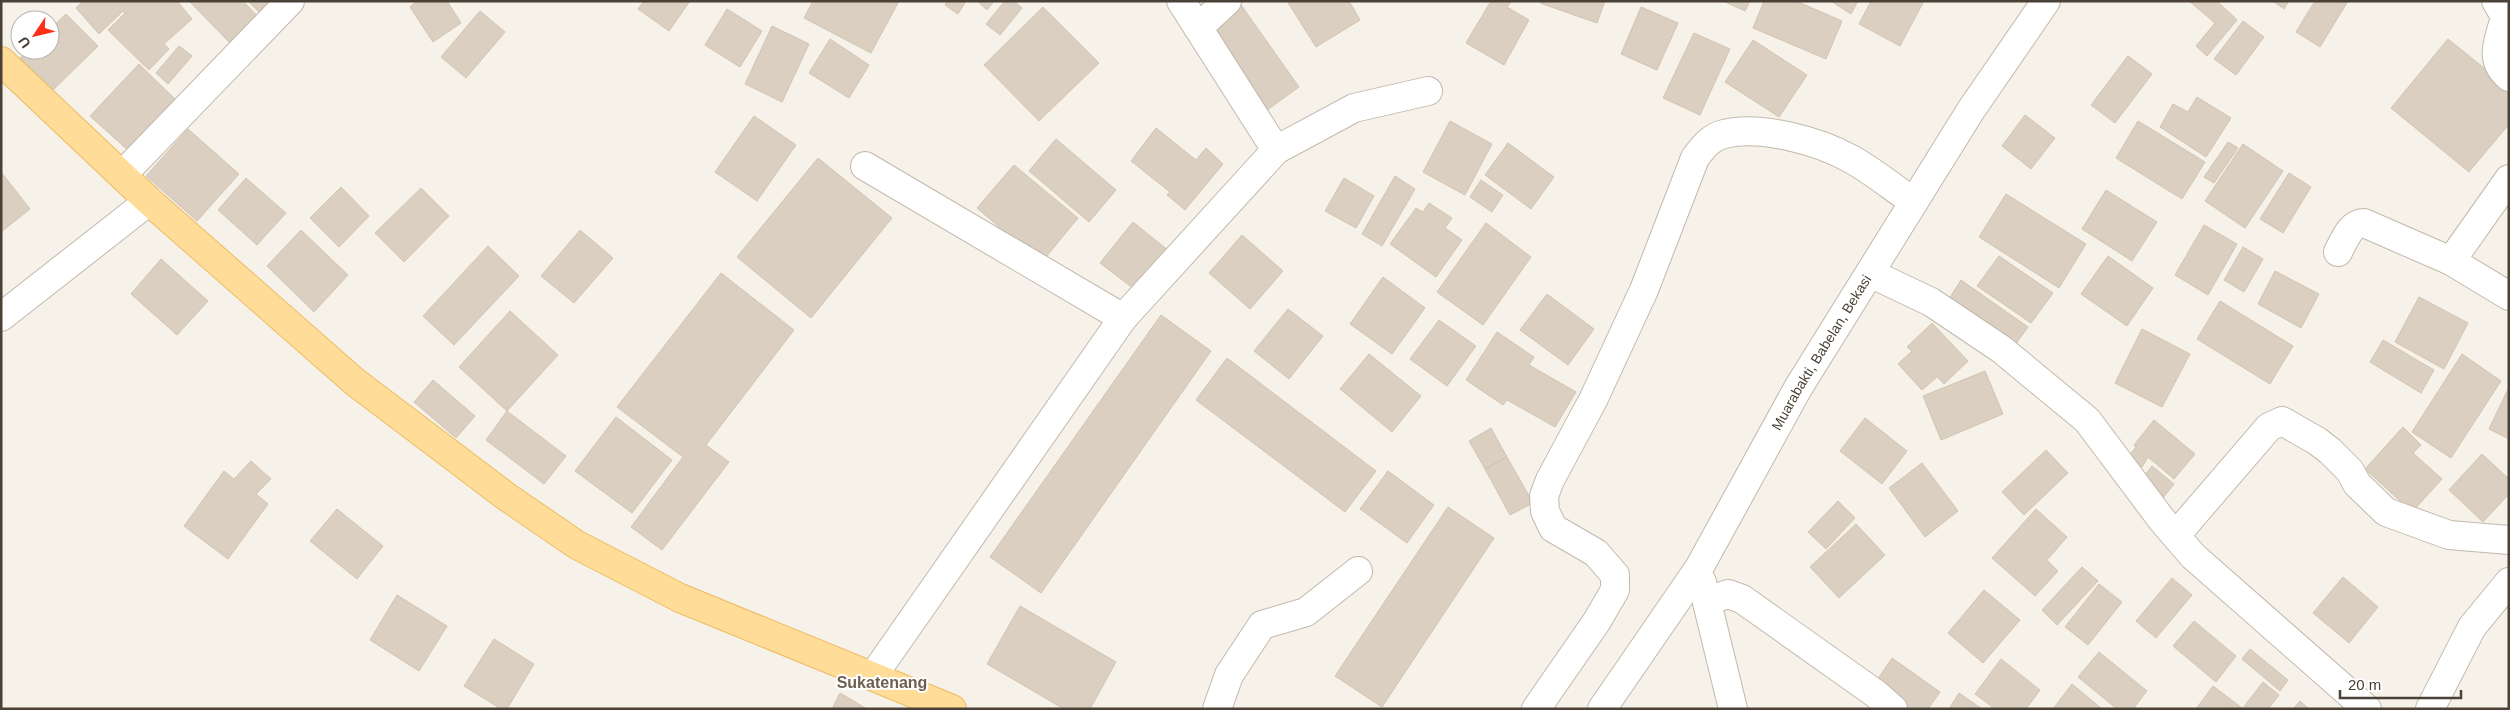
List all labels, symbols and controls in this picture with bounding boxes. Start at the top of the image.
north arrow [10,10,60,60]
text: U [15,34,34,51]
street label: Muarabakti, Babelan, Bekasi [1768,272,1874,433]
scale bar [2340,668,2461,700]
district label: Sukatenang [837,674,927,691]
text: 20 m [2348,676,2381,693]

